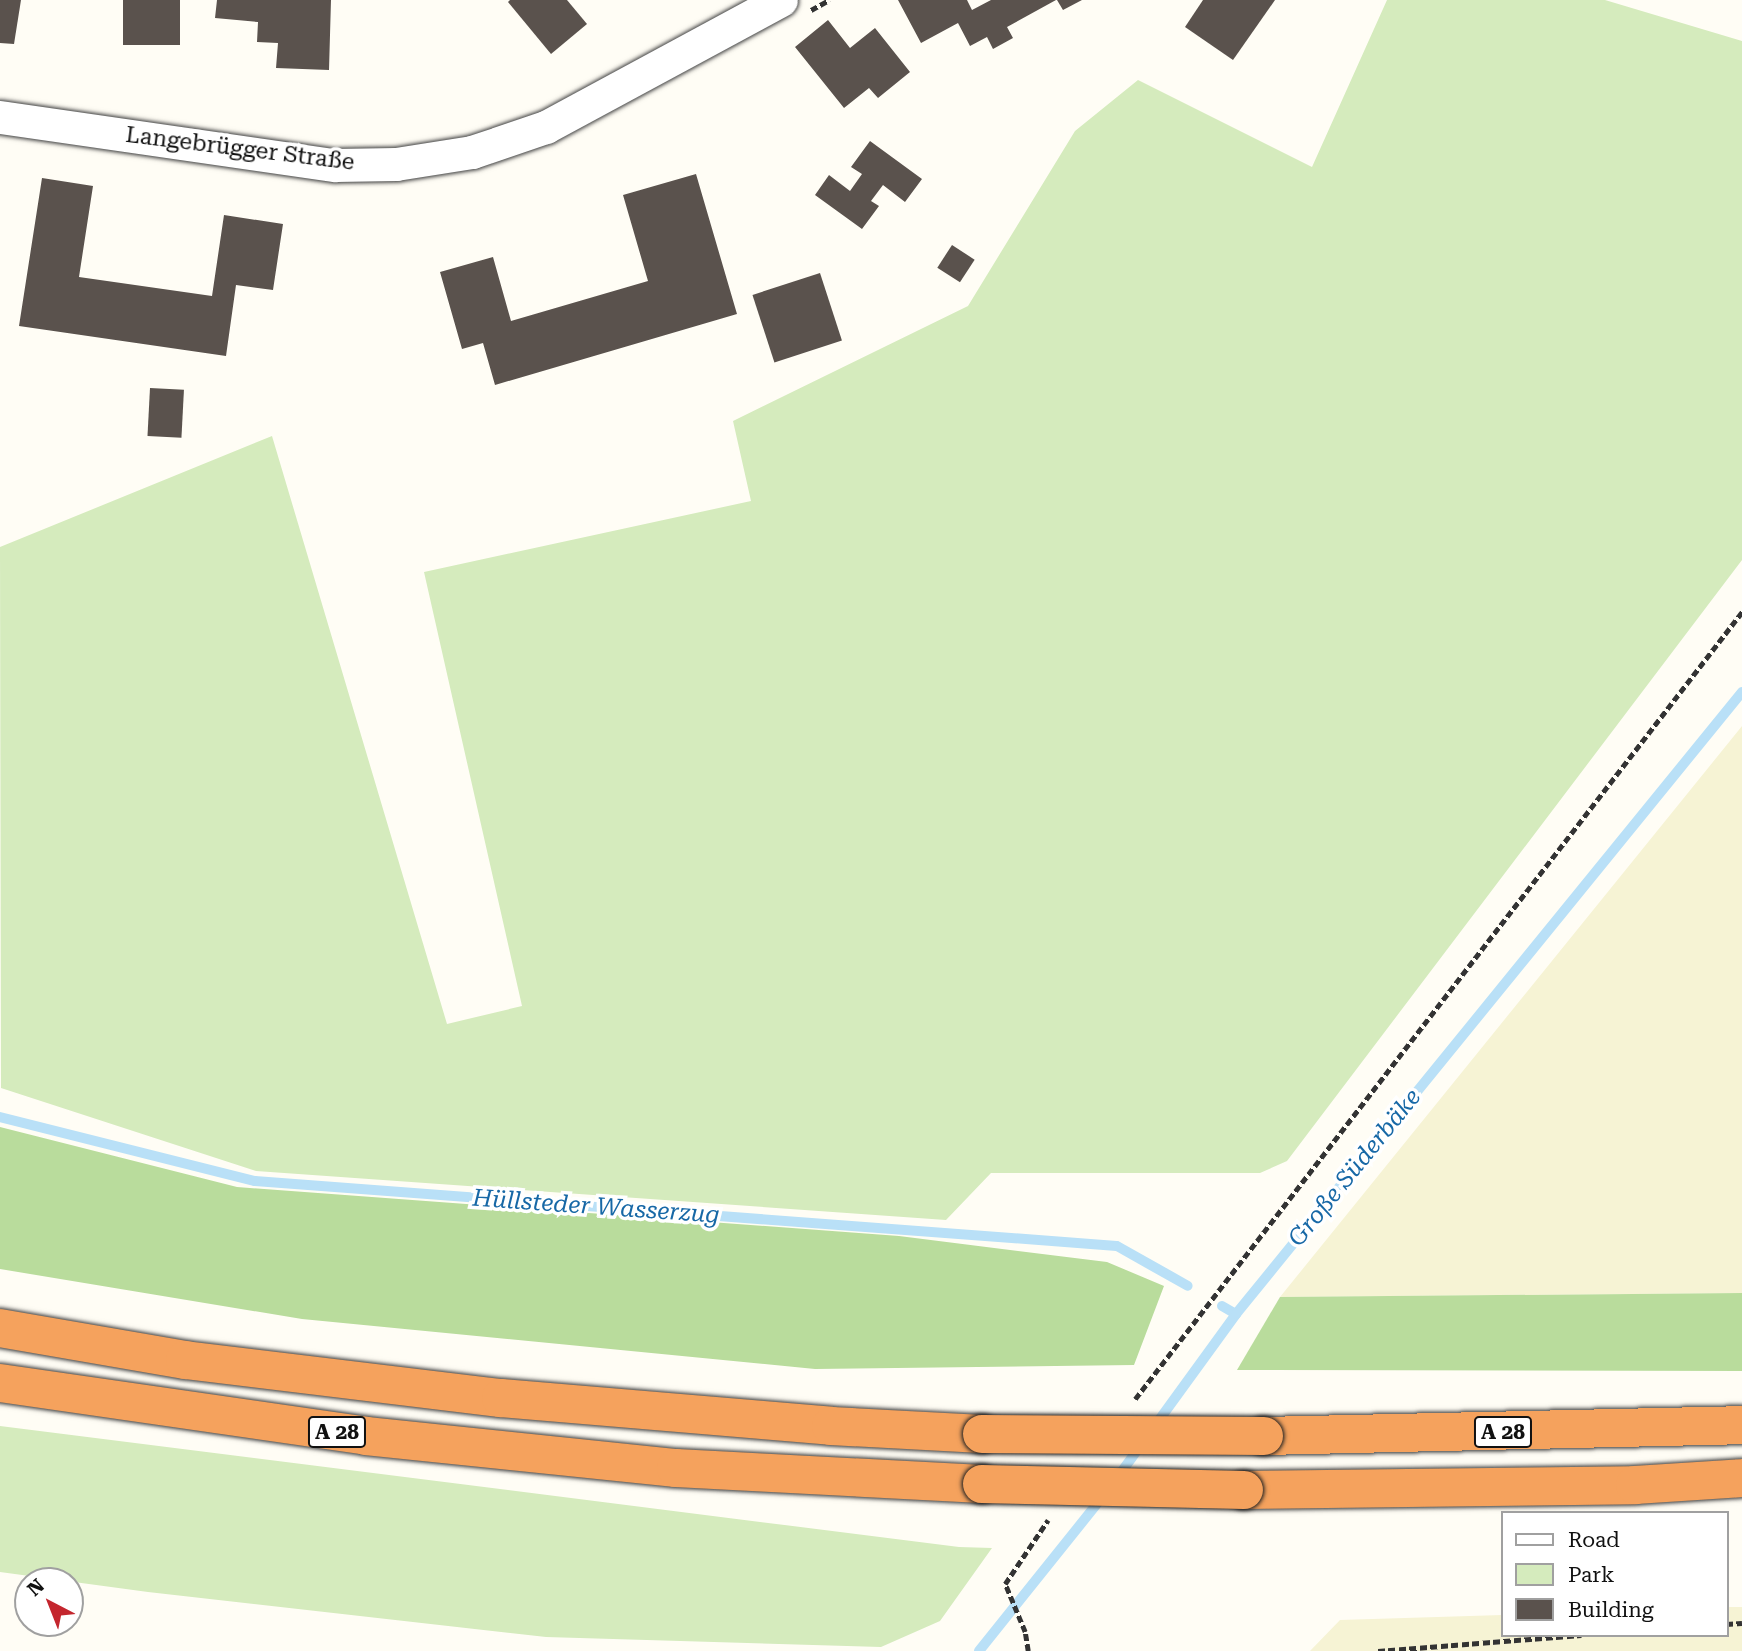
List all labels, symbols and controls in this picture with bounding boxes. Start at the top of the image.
street label: Langebrügger Straße [124,121,356,177]
water label: Große Süderbäke [1283,1084,1427,1252]
water label: Hüllsteder Wasserzug [471,1184,721,1230]
road number: A 28 [307,1414,367,1450]
road number: A 28 [1473,1414,1533,1450]
legend [1500,1511,1728,1637]
text: Road [1568,1528,1620,1552]
text: Park [1568,1563,1614,1587]
north arrow [14,1567,84,1637]
text: N [23,1574,49,1601]
text: Building [1568,1598,1654,1622]

